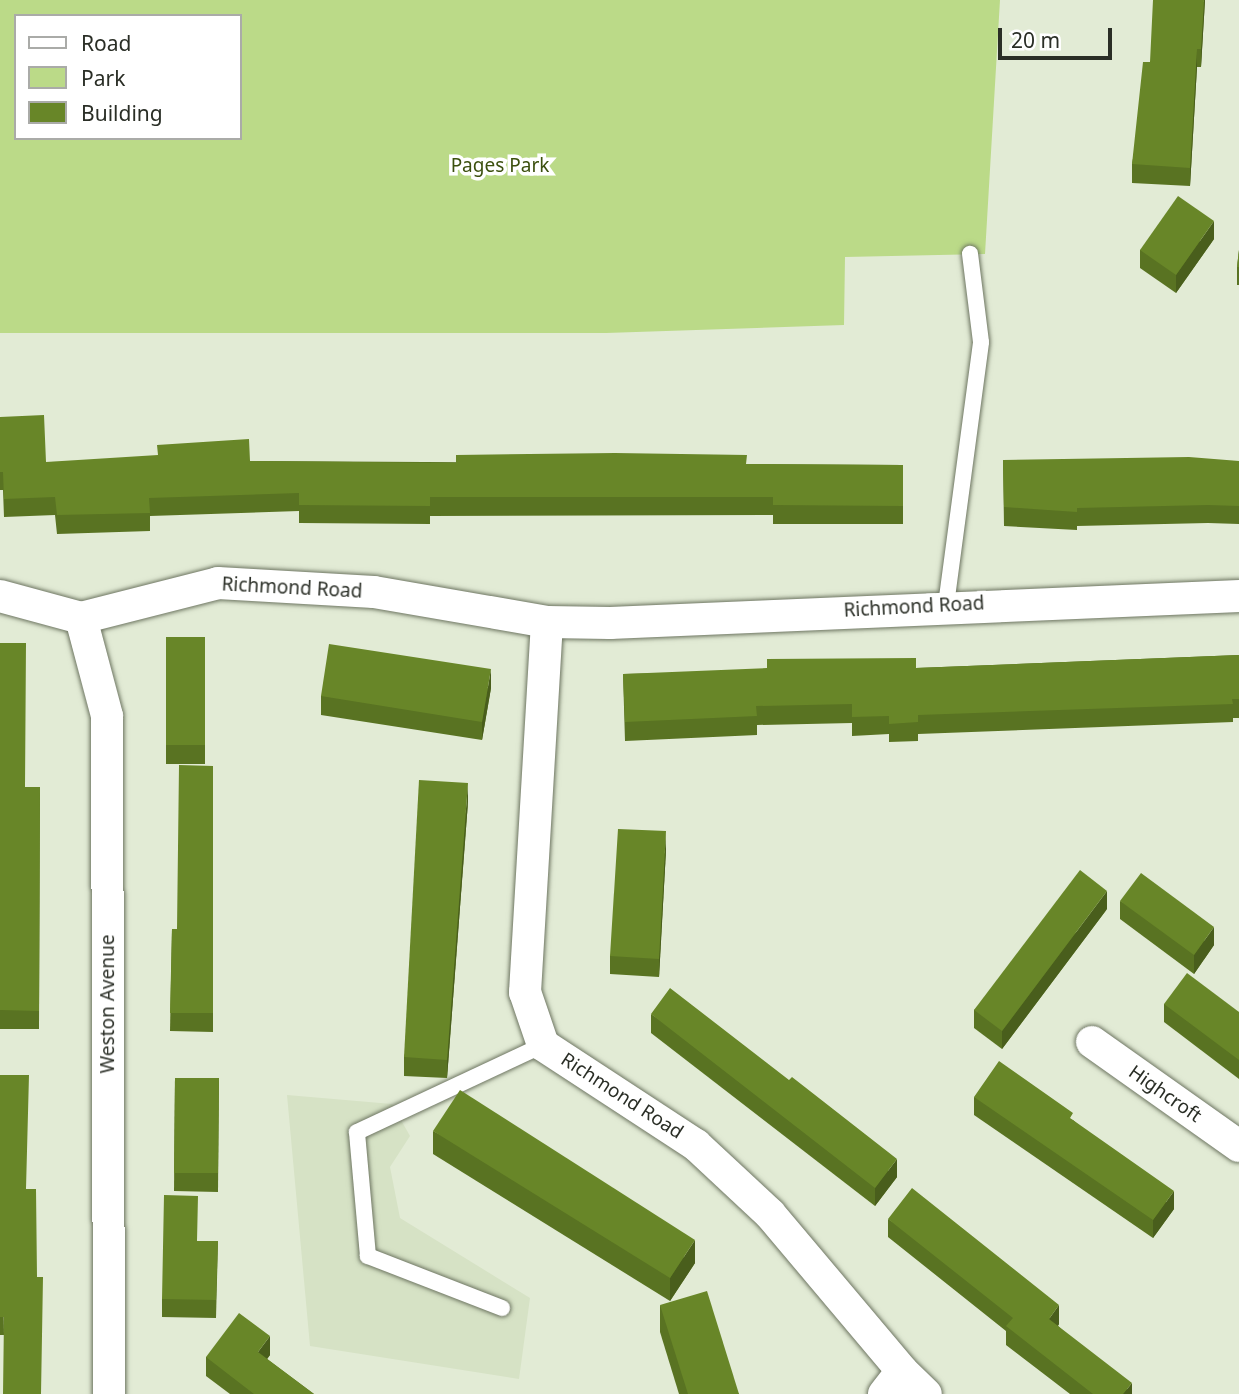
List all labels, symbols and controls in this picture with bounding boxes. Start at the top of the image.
legend [14,14,242,140]
scale bar [1001,14,1115,58]
text: 20 m [1011,26,1060,54]
text: Road [81,29,131,57]
text: Park [81,64,125,92]
text: Building [81,99,163,127]
park label: Pages Park [451,155,549,177]
street label: Richmond Road [221,573,363,603]
street label: Richmond Road [843,592,985,622]
street label: Weston Avenue [97,935,119,1073]
street label: Richmond Road [557,1048,687,1144]
street label: Highcroft [1124,1061,1206,1127]

